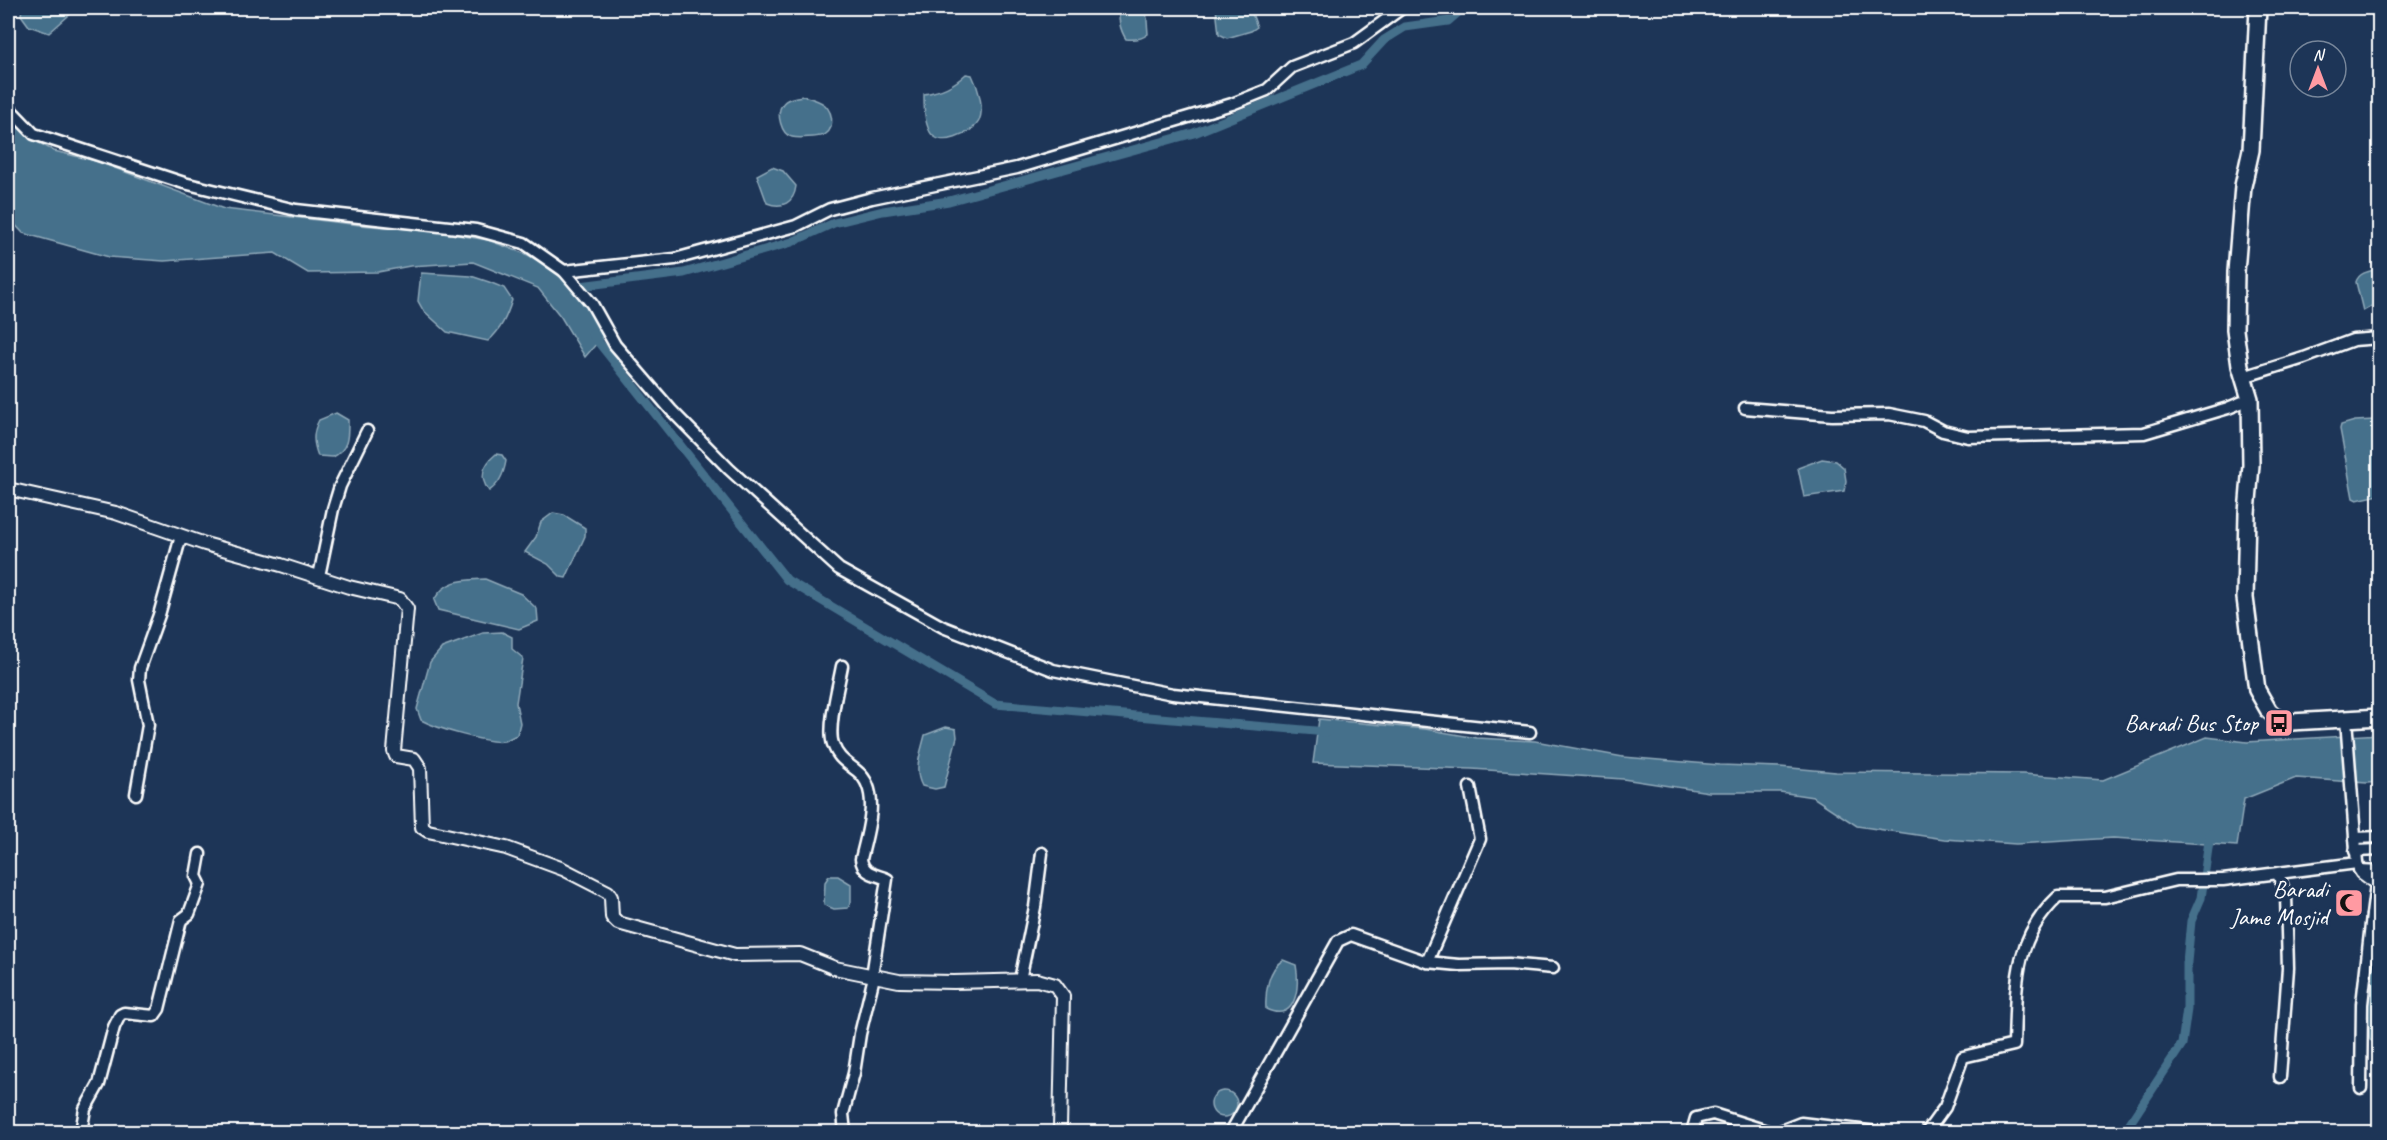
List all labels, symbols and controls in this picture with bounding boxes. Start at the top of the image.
north arrow [2288,39,2348,99]
text: N [2313,45,2326,65]
bus stop icon: Baradi Bus Stop [2263,707,2295,739]
place label: Baradi Bus Stop [2125,708,2260,738]
place label: Baradi Jame Mosjid [2230,874,2332,932]
mosque icon: Baradi Jame Mosjid [2333,887,2365,919]

